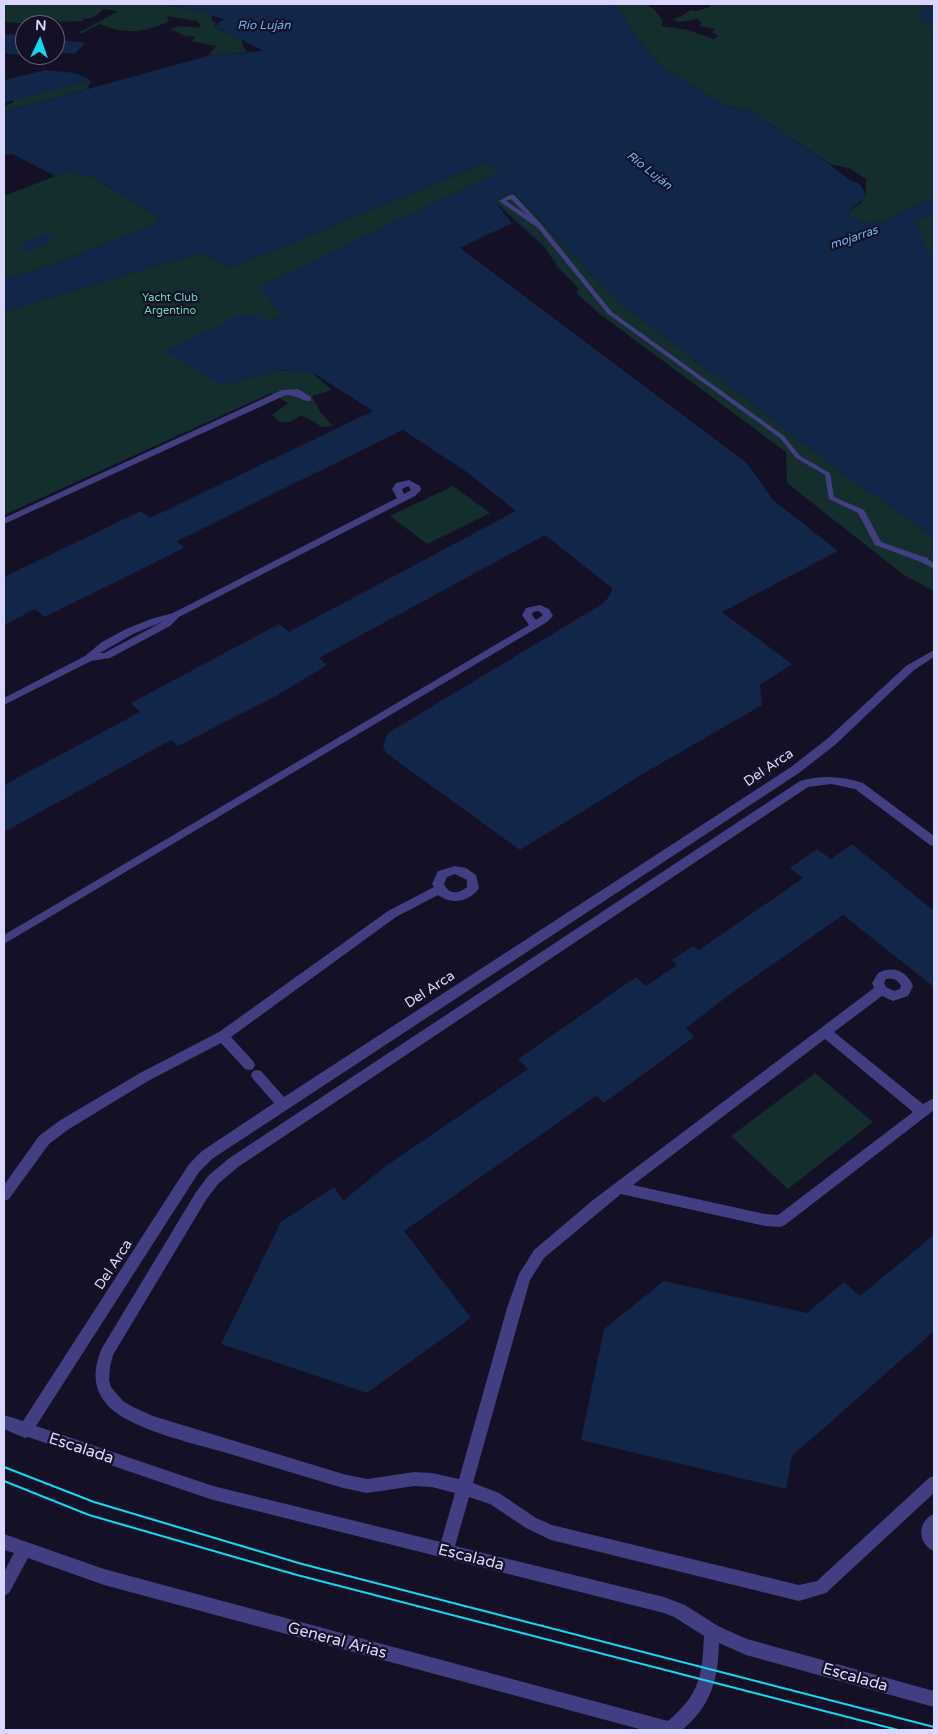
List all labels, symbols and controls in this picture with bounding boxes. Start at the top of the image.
north arrow [15,15,65,65]
text: N [35,17,47,34]
water label: Río Luján [237,19,291,33]
water label: Río Luján [624,149,674,193]
water label: mojarras [828,223,880,253]
park label: Yacht Club Argentino [142,291,198,317]
street label: Del Arca [741,745,797,791]
street label: Del Arca [402,968,458,1012]
street label: Del Arca [92,1237,136,1293]
street label: Escalada [46,1429,116,1469]
street label: Escalada [436,1541,506,1575]
street label: General Arias [285,1619,389,1663]
street label: Escalada [820,1659,890,1697]

